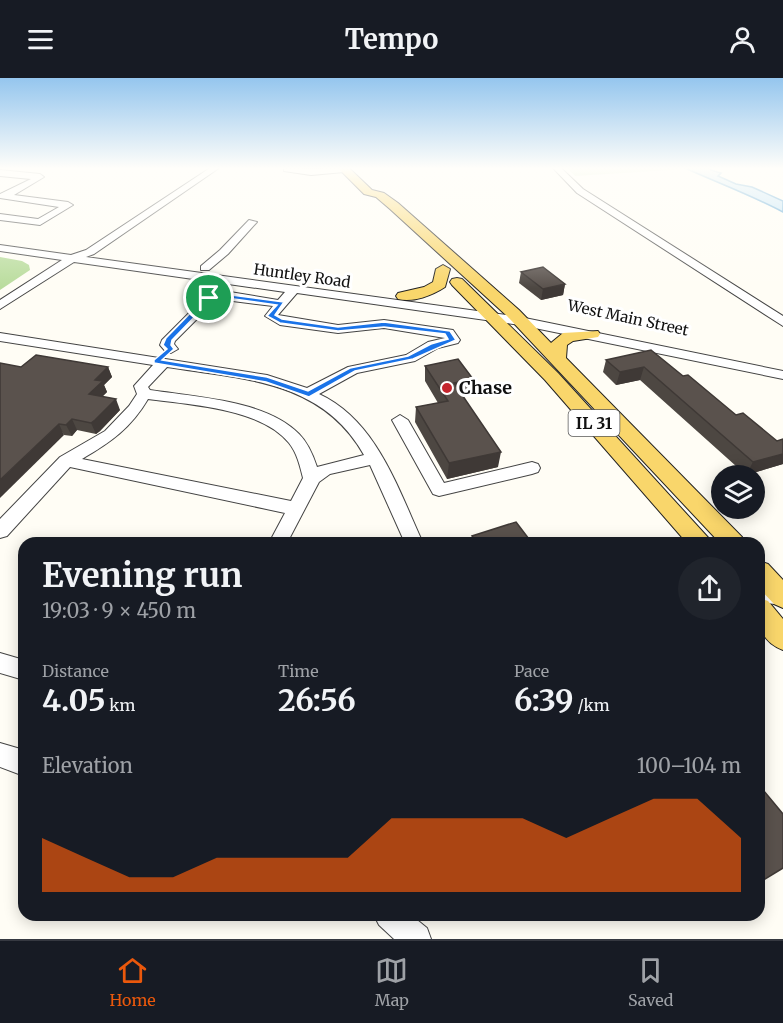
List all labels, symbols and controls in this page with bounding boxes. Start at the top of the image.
text: Tempo [345,22,438,56]
icon: menu [24,23,57,56]
icon: person [726,23,759,56]
street label: Huntley Road [252,259,352,292]
pin [183,272,234,323]
icon: arrive [192,281,225,314]
street label: West Main Street [565,295,690,340]
place label: Chase [459,376,512,399]
marker: Chase [440,381,454,395]
road number: IL 31 [568,410,620,436]
map controls [711,465,765,519]
button: layers [711,465,765,519]
text: Evening run [42,555,242,596]
button: share [678,557,741,620]
text: 19:03 · 9 × 450 m [42,598,196,623]
text: Distance [42,661,109,681]
text: Time [278,661,319,681]
text: Pace [514,661,549,681]
text: 4.05 [42,681,105,719]
text: 26:56 [278,681,356,719]
text: 6:39 [514,681,574,719]
text: km [105,695,135,715]
text: /km [574,695,610,715]
text: Elevation [42,753,133,778]
text: 100–104 m [637,753,741,778]
tab: Home [110,954,156,1010]
tab: Map [375,954,409,1010]
tab: Saved [628,954,673,1010]

